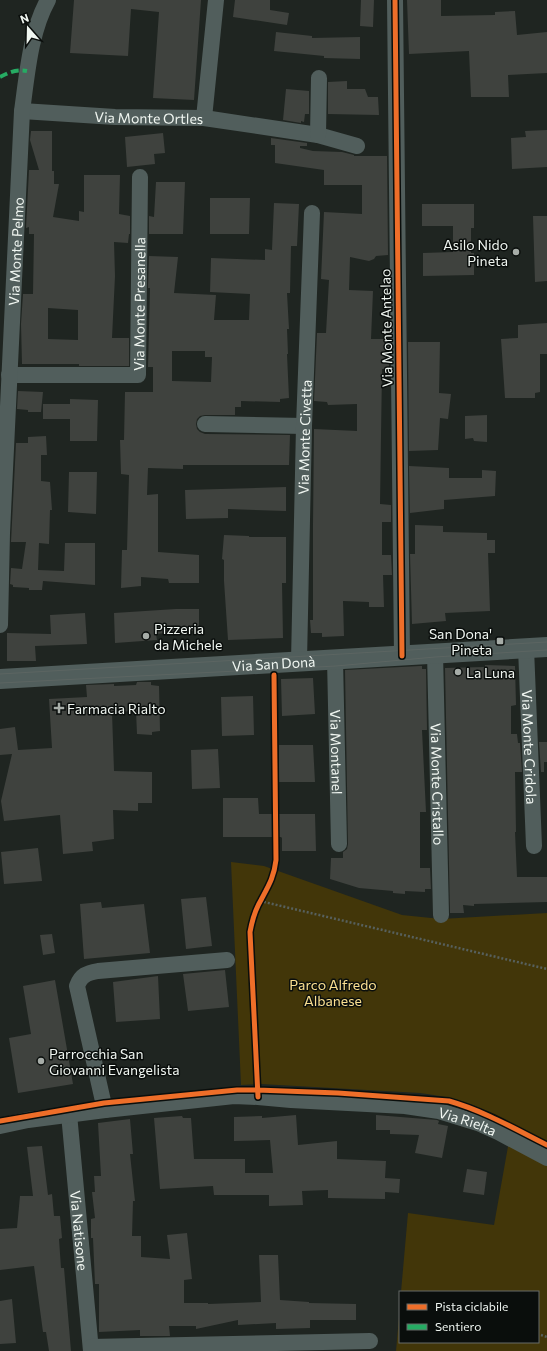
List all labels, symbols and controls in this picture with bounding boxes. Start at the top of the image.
north arrow [8,8,48,48]
text: N [18,11,31,26]
street label: Via Monte Ortles [94,107,203,126]
street label: Via Monte Pelmo [4,197,26,306]
place label: Asilo Nido Pineta [443,236,508,269]
street label: Via Monte Presanella [130,237,148,371]
marker: Asilo Nido Pineta [511,247,521,257]
street label: Via Monte Antelao [376,269,396,387]
street label: Via Monte Civetta [294,379,314,495]
place label: Pizzeria da Michele [154,620,222,653]
place label: San Dona' Pineta [429,625,492,658]
marker: Pizzeria da Michele [141,631,151,641]
marker: San Dona' Pineta [495,636,505,646]
street label: Via San Donà [231,652,316,674]
place label: La Luna [466,664,515,681]
marker: La Luna [453,667,463,677]
street label: Via Monte Cridola [519,689,541,805]
place label: Farmacia Rialto [67,700,166,717]
marker: Farmacia Rialto [54,703,64,713]
street label: Via Montanel [328,709,346,795]
street label: Via Monte Cristallo [428,723,448,845]
park label: Parco Alfredo Albanese [289,976,377,1009]
place label: Parrocchia San Giovanni Evangelista [49,1045,180,1078]
marker: Parrocchia San Giovanni Evangelista [36,1056,46,1066]
street label: Via Rielta [437,1103,499,1139]
street label: Via Natisone [68,1190,92,1271]
legend [399,1291,539,1343]
text: Pista ciclabile [435,1299,508,1313]
text: Sentiero [435,1319,481,1333]

